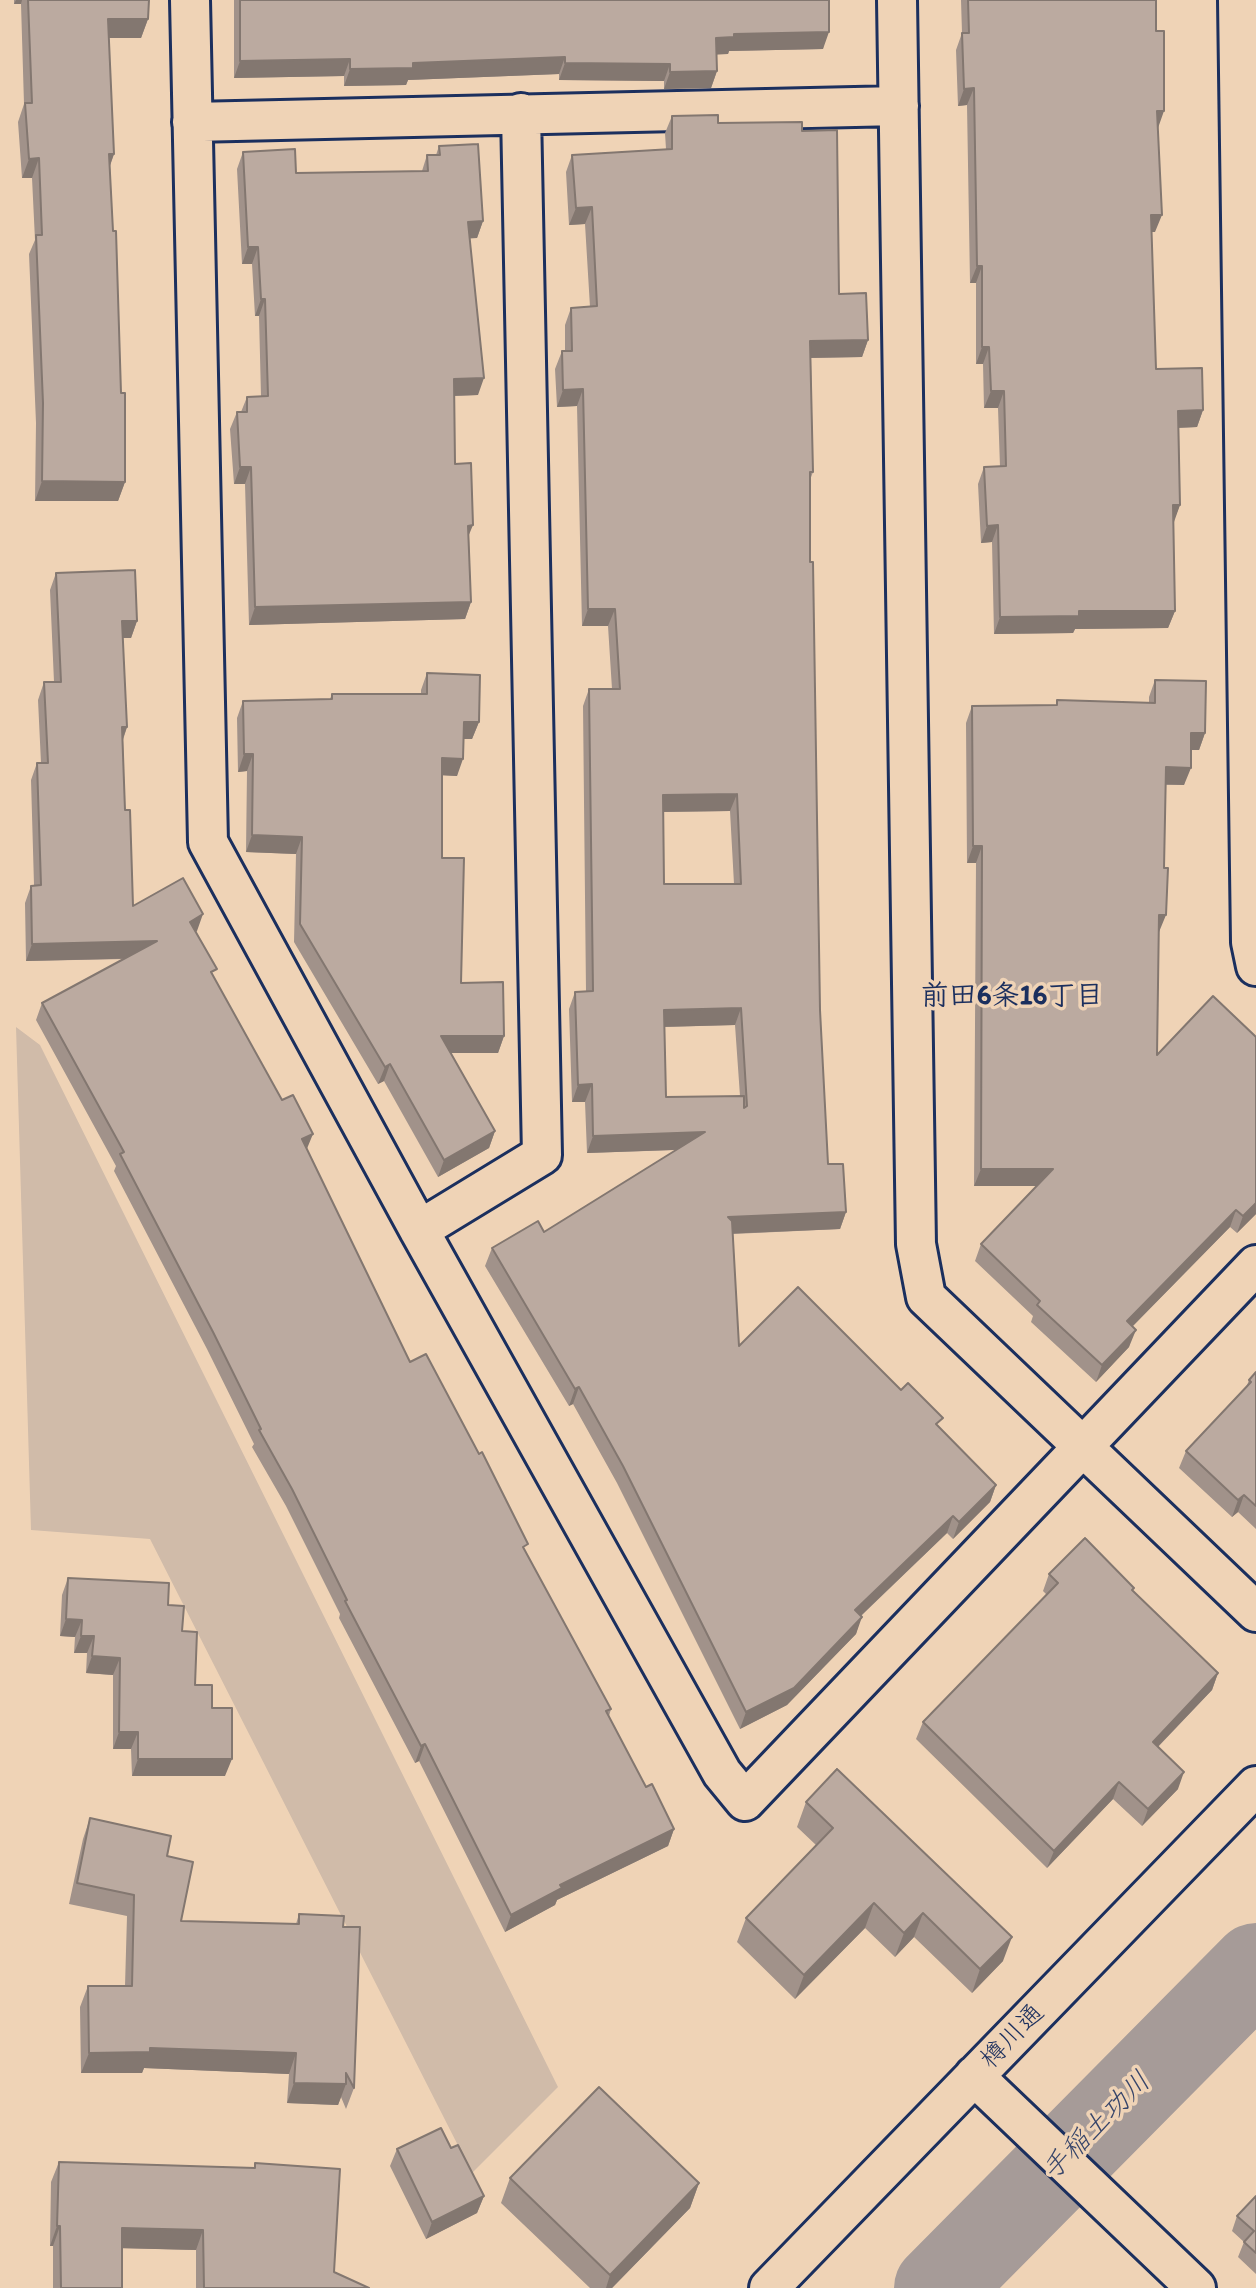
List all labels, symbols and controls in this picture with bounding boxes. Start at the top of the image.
district label: 前田6条16丁目 [921,980,1103,1014]
street label: 樽川通 [975,1998,1051,2076]
water label: 手稲土功川 [1036,2066,1158,2188]

